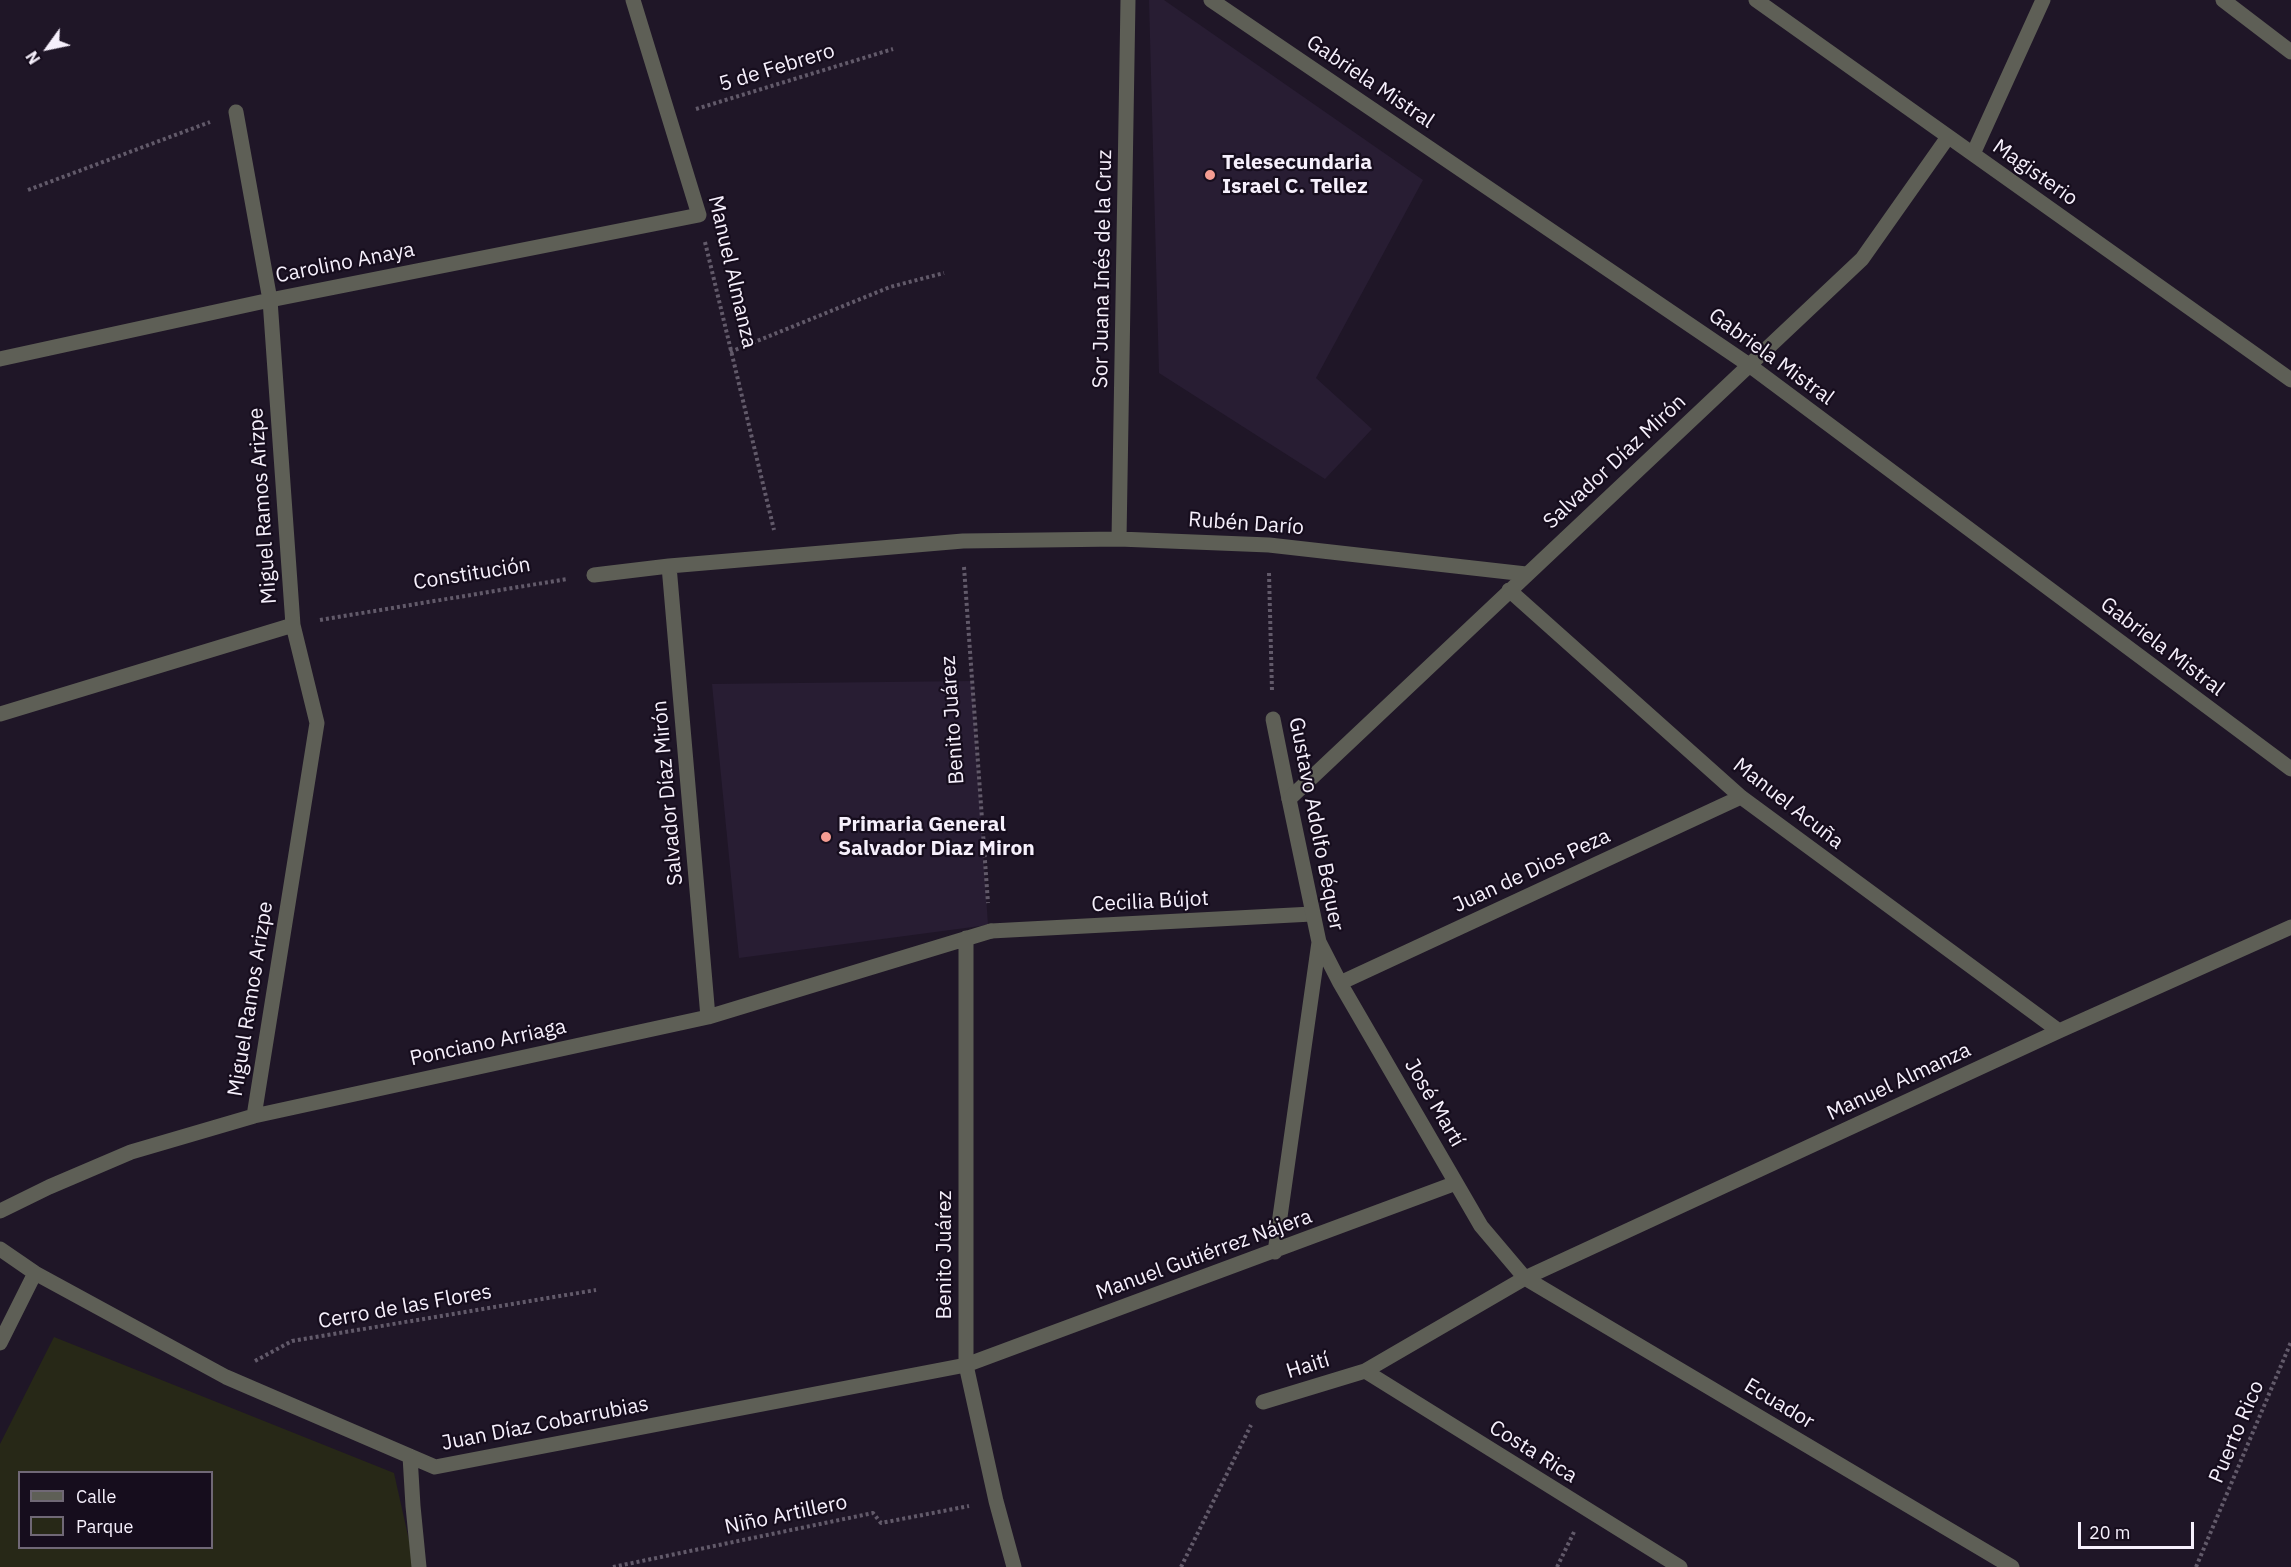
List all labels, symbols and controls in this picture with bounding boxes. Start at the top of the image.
north arrow [18,18,78,78]
street label: Gabriela Mistral [1301,30,1439,134]
street label: 5 de Febrero [716,38,838,98]
text: N [21,47,44,68]
street label: Magisterio [1988,135,2082,211]
street label: Sor Juana Inés de la Cruz [1088,150,1118,388]
place label: Telesecundaria Israel C. Tellez [1222,150,1372,200]
marker: Telesecundaria Israel C. Tellez [1203,168,1217,182]
street label: Manuel Almanza [702,193,762,351]
street label: Carolino Anaya [273,237,417,289]
street label: Gabriela Mistral [1703,303,1839,411]
street label: Salvador Díaz Mirón [1538,389,1692,535]
street label: Miguel Ramos Arizpe [244,407,282,605]
street label: Rubén Darío [1187,507,1305,541]
street label: Constitución [412,552,532,596]
street label: Gabriela Mistral [2095,592,2229,702]
street label: Benito Juárez [936,655,970,785]
street label: Salvador Díaz Mirón [647,699,689,887]
street label: Gustavo Adolfo Béquer [1283,715,1349,933]
street label: Manuel Acuña [1728,753,1848,855]
place label: Primaria General Salvador Diaz Miron [838,812,1035,862]
street label: Juan de Dios Peza [1449,824,1615,918]
marker: Primaria General Salvador Diaz Miron [819,830,833,844]
street label: Cecilia Bújot [1091,886,1209,918]
street label: Miguel Ramos Arizpe [223,900,279,1098]
street label: Ponciano Arriaga [407,1014,569,1072]
street label: Manuel Almanza [1823,1038,1975,1126]
street label: José Martí [1399,1054,1469,1152]
street label: Benito Juárez [932,1190,958,1320]
street label: Manuel Gutiérrez Nájera [1093,1204,1315,1306]
street label: Cerro de las Flores [316,1279,494,1335]
street label: Haití [1283,1348,1333,1384]
street label: Ecuador [1739,1373,1819,1435]
street label: Puerto Rico [2204,1377,2270,1487]
street label: Juan Díaz Cobarrubias [439,1392,651,1456]
street label: Costa Rica [1484,1415,1582,1489]
legend [18,1471,213,1549]
text: Calle [76,1485,116,1508]
street label: Niño Artillero [722,1490,850,1540]
scale bar [2081,1510,2196,1548]
text: Parque [76,1515,133,1538]
text: 20 m [2089,1521,2131,1544]

